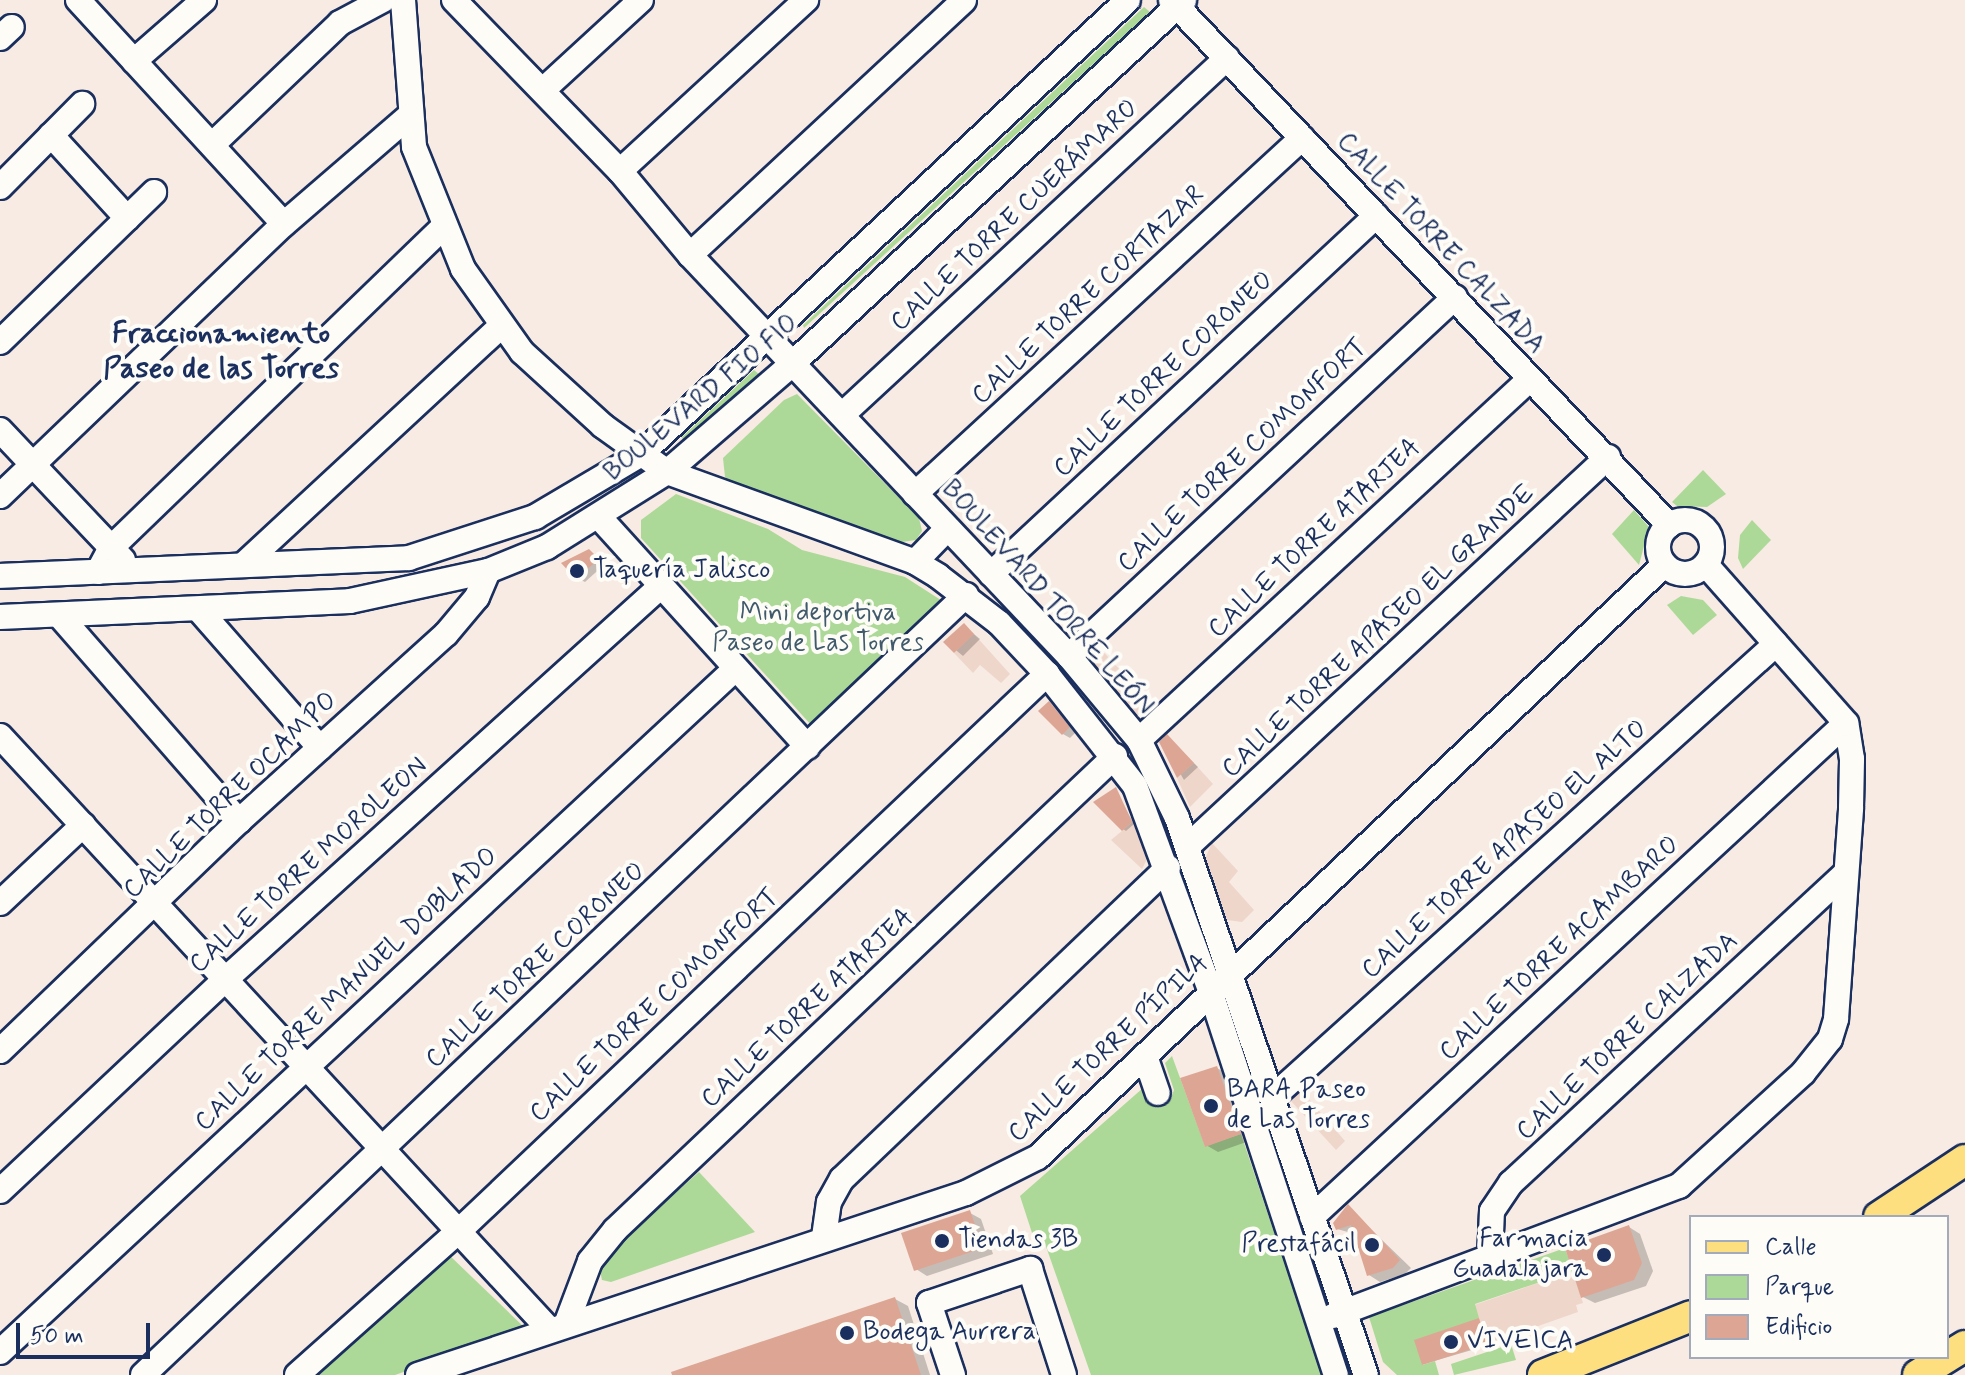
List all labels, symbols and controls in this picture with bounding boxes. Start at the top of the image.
street label: CALLE TORRE CUERÁMARO [882,90,1148,342]
street label: CALLE TORRE CALZADA [1328,125,1552,363]
street label: CALLE TORRE CORTAZAR [965,178,1213,414]
street label: CALLE TORRE CORONEO [1045,263,1283,487]
street label: BOULEVARD FIO FIO [597,307,807,491]
district label: Fraccionamiento Paseo de las Torres [101,316,341,386]
street label: CALLE TORRE COMONFORT [1110,331,1376,581]
street label: CALLE TORRE ATARJEA [1200,431,1430,647]
street label: BOULEVARD TORRE LEÓN [933,474,1161,722]
street label: CALLE TORRE APASEO EL GRANDE [1215,478,1543,786]
place label: Taquería Jalisco [593,555,771,587]
marker: Taquería Jalisco [568,562,586,580]
park label: Mini deportiva Paseo de Las Torres [709,598,927,660]
street label: CALLE TORRE OCAMPO [117,685,345,907]
street label: CALLE TORRE APASEO EL ALTO [1353,711,1657,989]
street label: CALLE TORRE MOROLEON [181,749,437,983]
street label: CALLE TORRE ACAMBARO [1432,828,1688,1070]
street label: CALLE TORRE MANUEL DOBLADO [188,840,506,1140]
street label: CALLE TORRE CORONEO [417,854,655,1078]
street label: CALLE TORRE COMONFORT [522,881,788,1131]
street label: CALLE TORRE ATARJEA [693,901,923,1117]
street label: CALLE TORRE CALZADA [1509,925,1747,1149]
street label: CALLE TORRE PÍPILA [1001,947,1217,1151]
place label: BARA Paseo de Las Torres [1227,1075,1376,1136]
marker: BARA Paseo de Las Torres [1202,1097,1220,1115]
legend [1689,1215,1949,1359]
place label: Farmacia Guadalajara [1452,1224,1588,1286]
place label: Tiendas 3B [958,1225,1078,1257]
place label: Prestafácil [1241,1229,1356,1261]
marker: Tiendas 3B [933,1232,951,1250]
text: Calle [1765,1232,1817,1263]
marker: Prestafácil [1363,1236,1381,1254]
marker: Farmacia Guadalajara [1595,1246,1613,1264]
text: Parque [1765,1272,1834,1303]
scale bar [20,1307,154,1357]
text: Edificio [1765,1312,1832,1343]
place label: Bodega Aurrera [863,1317,1036,1349]
text: 50 m [30,1321,84,1352]
marker: Bodega Aurrera [838,1324,856,1342]
place label: VIVEICA [1467,1326,1574,1358]
marker: VIVEICA [1442,1333,1460,1351]

